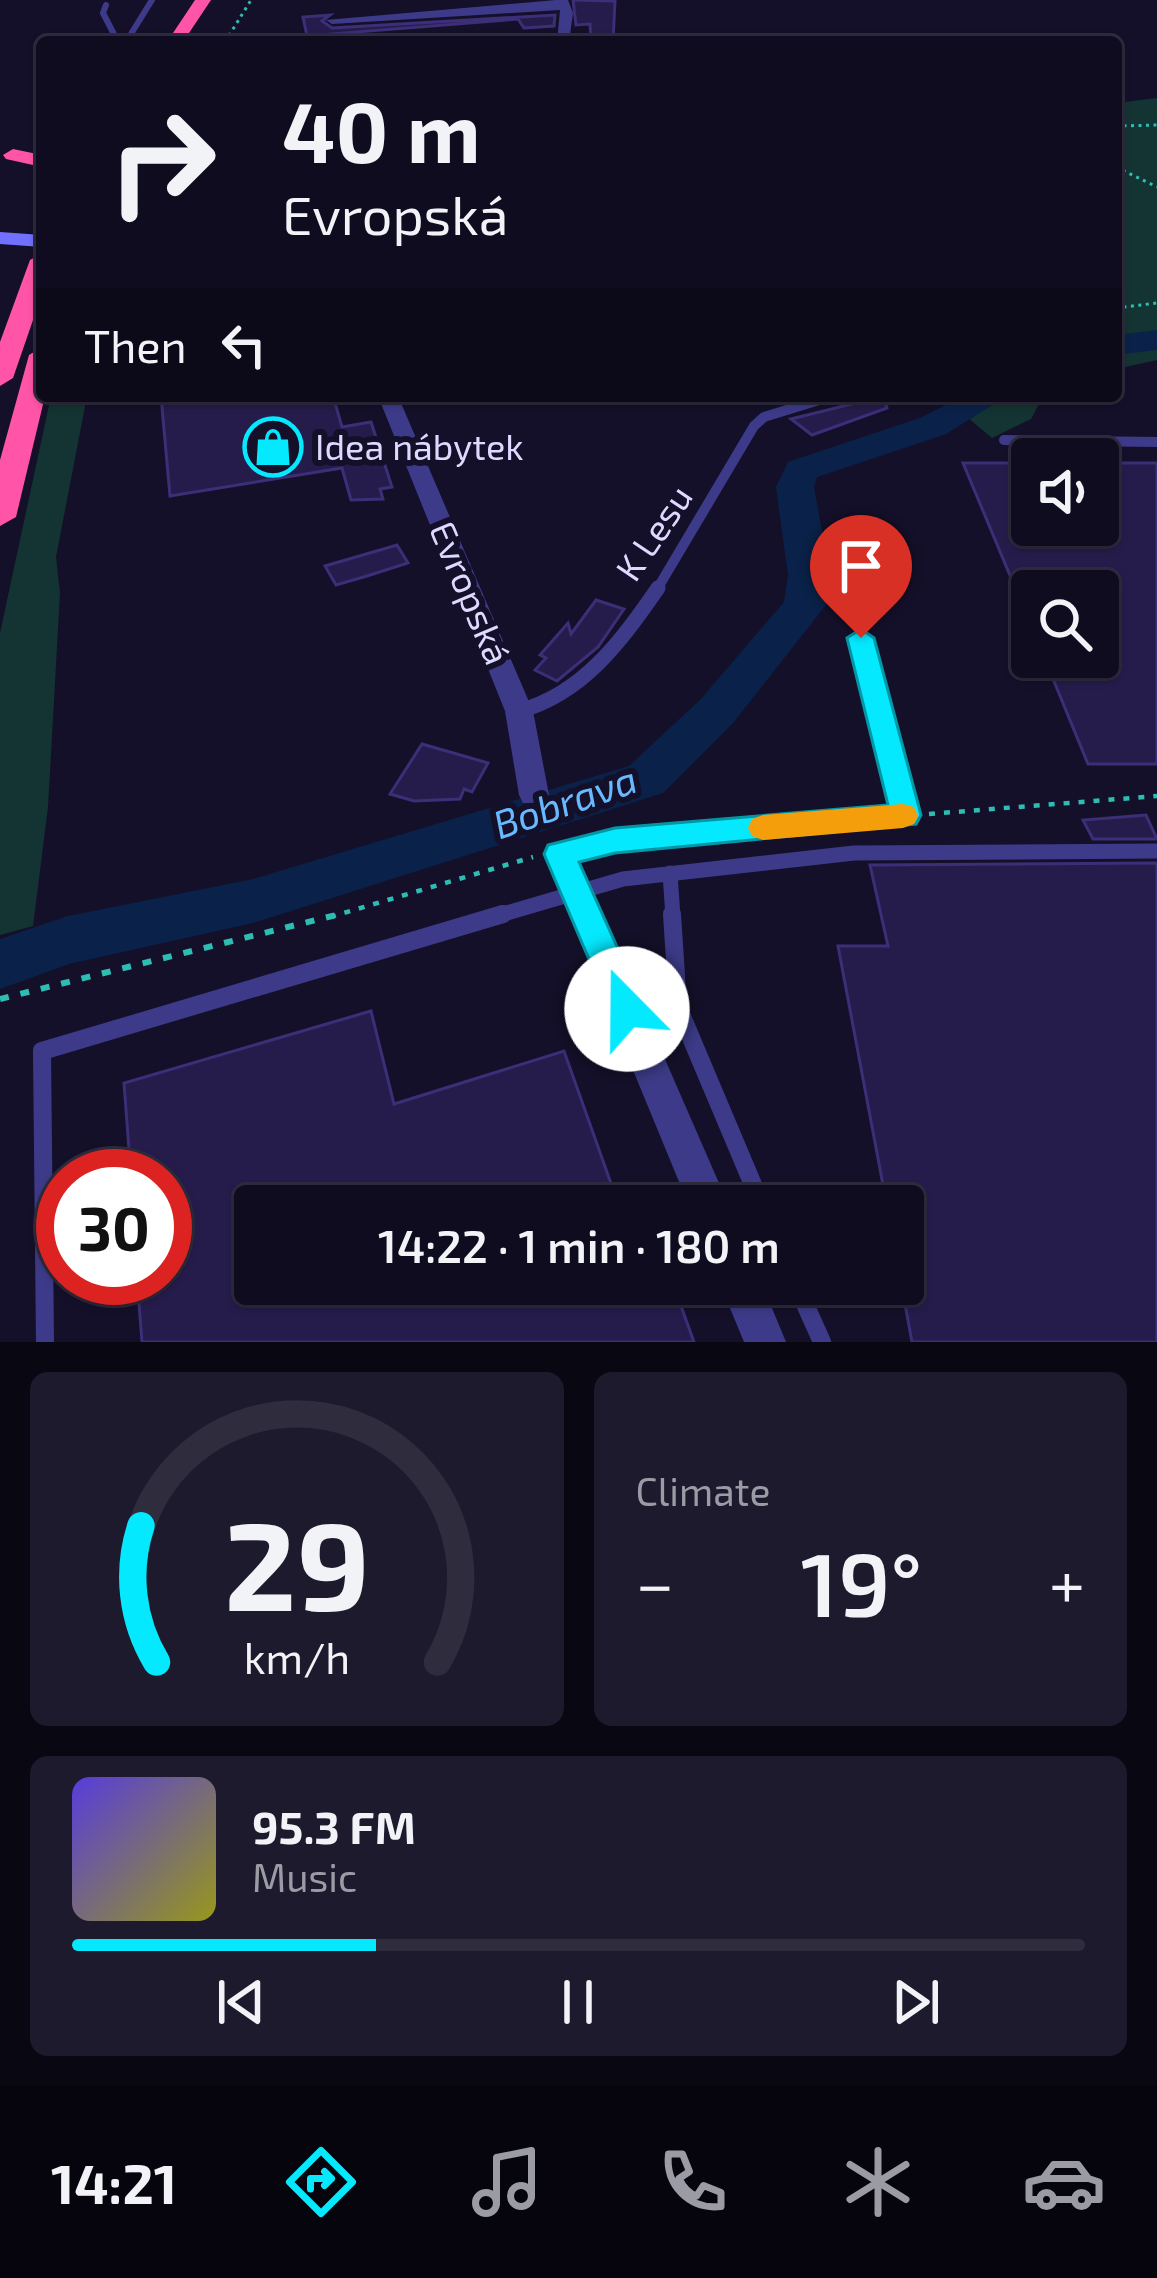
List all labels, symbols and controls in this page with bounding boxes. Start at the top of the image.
text: 40 m [282,79,481,180]
icon: right [84,84,240,240]
text: Evropská [282,181,508,246]
icon: left [211,312,277,378]
text: Then [84,318,187,372]
shop icon: Idea nábytek [242,416,304,478]
place label: Idea nábytek [315,424,524,467]
map controls [1011,438,1119,678]
button: sound [1011,438,1119,546]
street label: K Lesu [605,476,700,588]
street label: Evropská [422,515,521,670]
pin [810,515,912,638]
icon: arrive [828,533,894,599]
button: search [1011,570,1119,678]
water label: Bobrava [486,754,643,847]
position arrow [564,946,690,1072]
speed limit sign: 30 [36,1149,192,1305]
text: 14:22 · 1 min · 180 m [378,1218,780,1272]
text: Climate [636,1467,770,1514]
text: 29 [224,1486,370,1636]
text: 19° [801,1527,922,1635]
text: − [636,1542,674,1621]
text: + [1049,1542,1085,1621]
text: km/h [243,1631,350,1683]
text: 95.3 FM [252,1799,416,1853]
text: Music [252,1853,357,1900]
icon: previous [208,1969,274,2035]
icon: pause [545,1969,611,2035]
icon: next [883,1969,949,2035]
icon: directions [279,2140,363,2224]
icon: music [465,2140,549,2224]
icon: phone [651,2140,735,2224]
icon: climate [836,2140,920,2224]
icon: car [1022,2140,1106,2224]
text: 14:21 [51,2150,177,2215]

